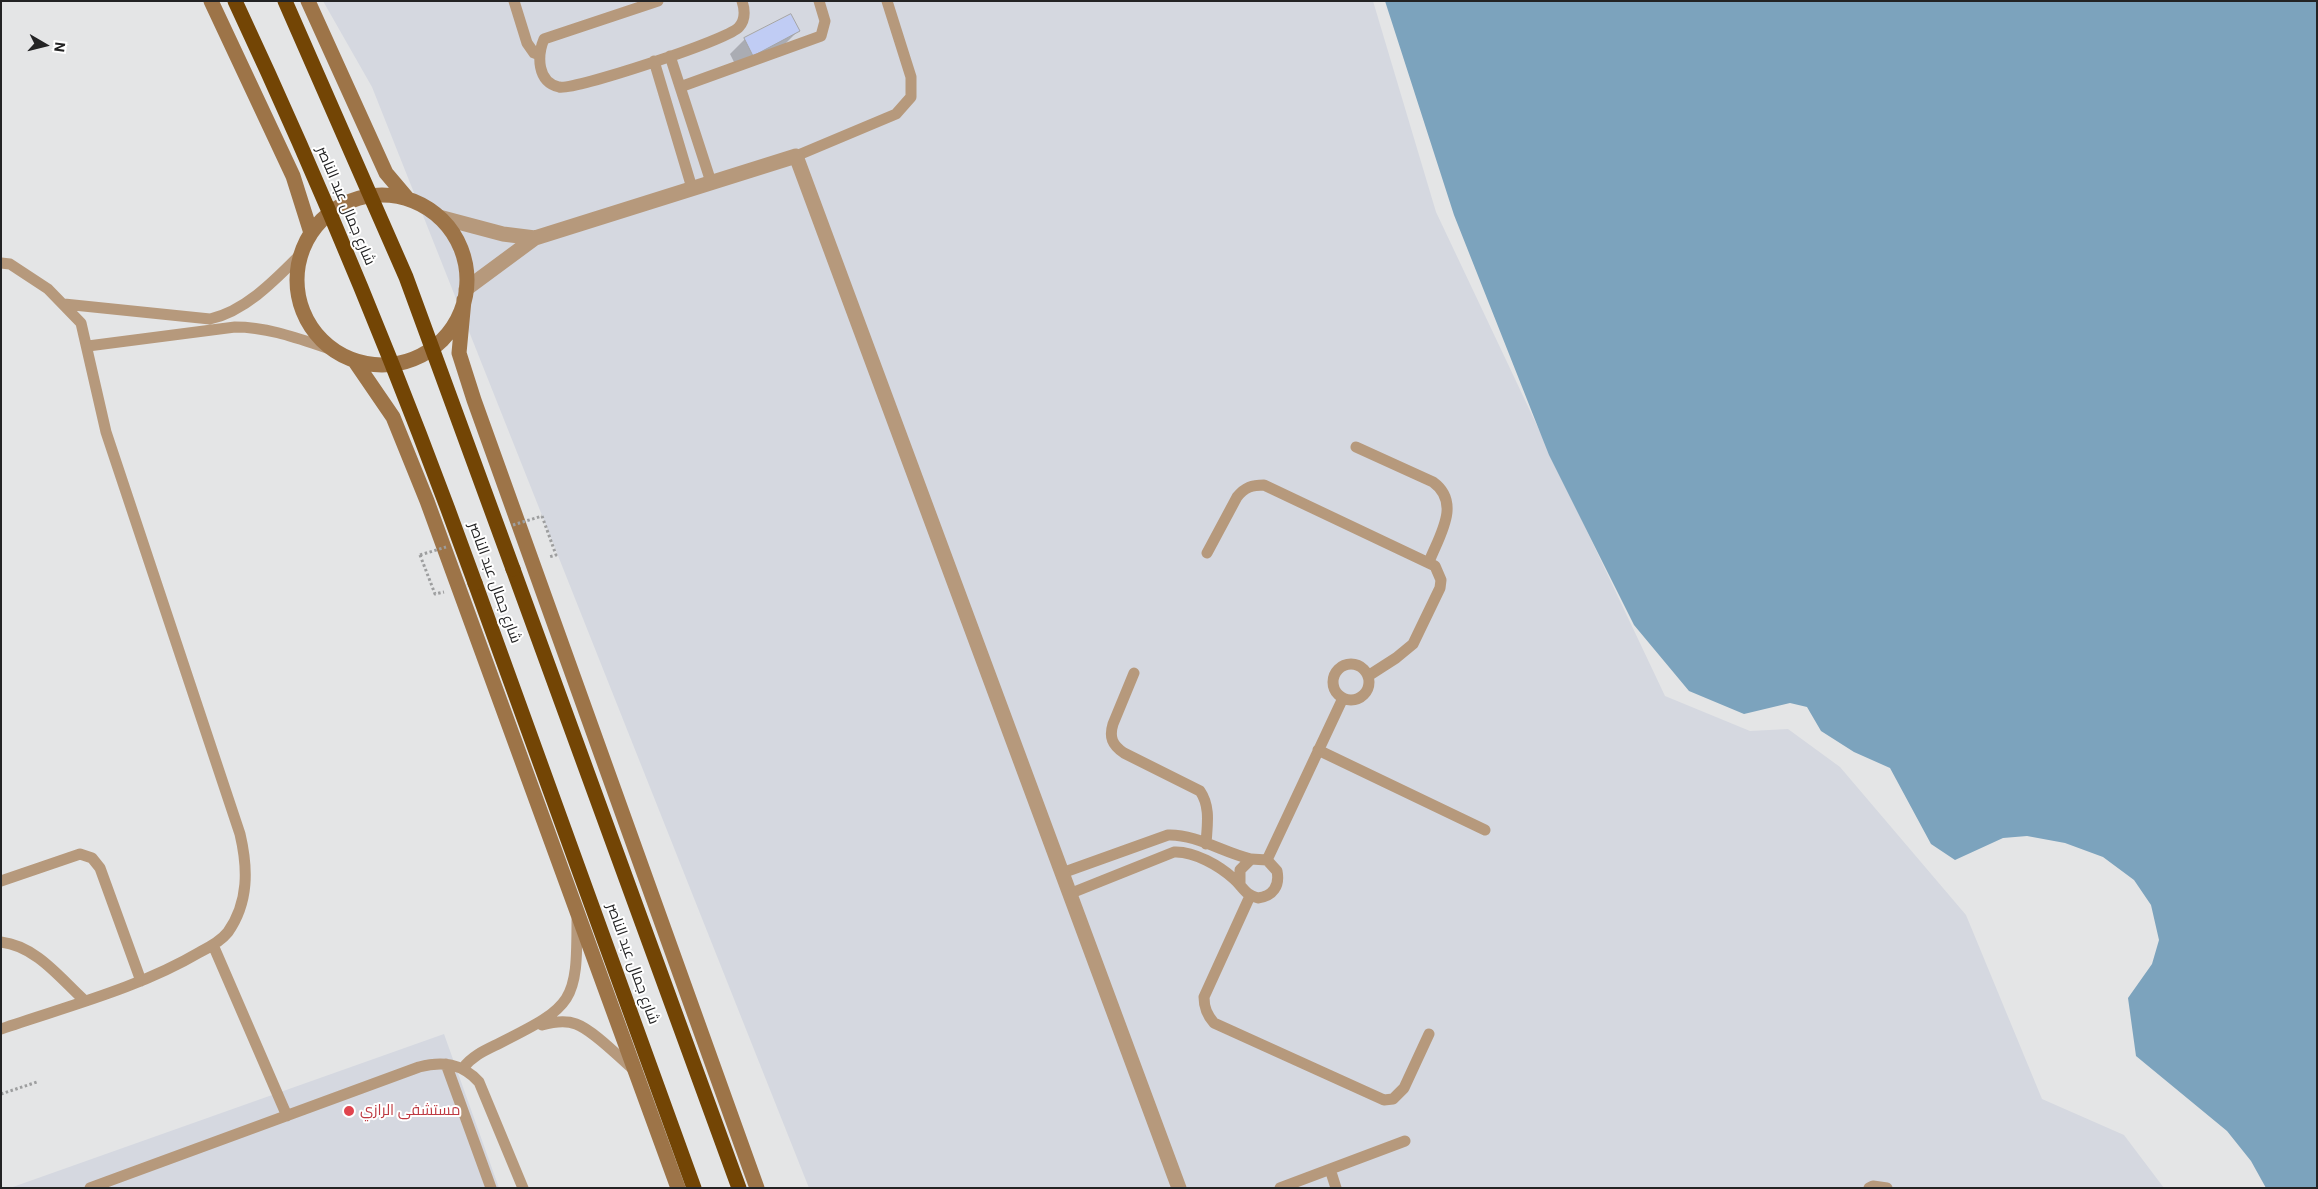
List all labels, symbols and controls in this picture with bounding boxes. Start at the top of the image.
north arrow [20,20,70,70]
text: N [51,41,68,53]
street label: شارع جمال عبد الناصر [312,144,378,268]
street label: شارع جمال عبد الناصر [464,520,524,646]
street label: شارع جمال عبد الناصر [602,901,662,1027]
place label: مستشفى الرازي [360,1102,460,1120]
marker: مستشفى الرازي [342,1104,356,1118]

